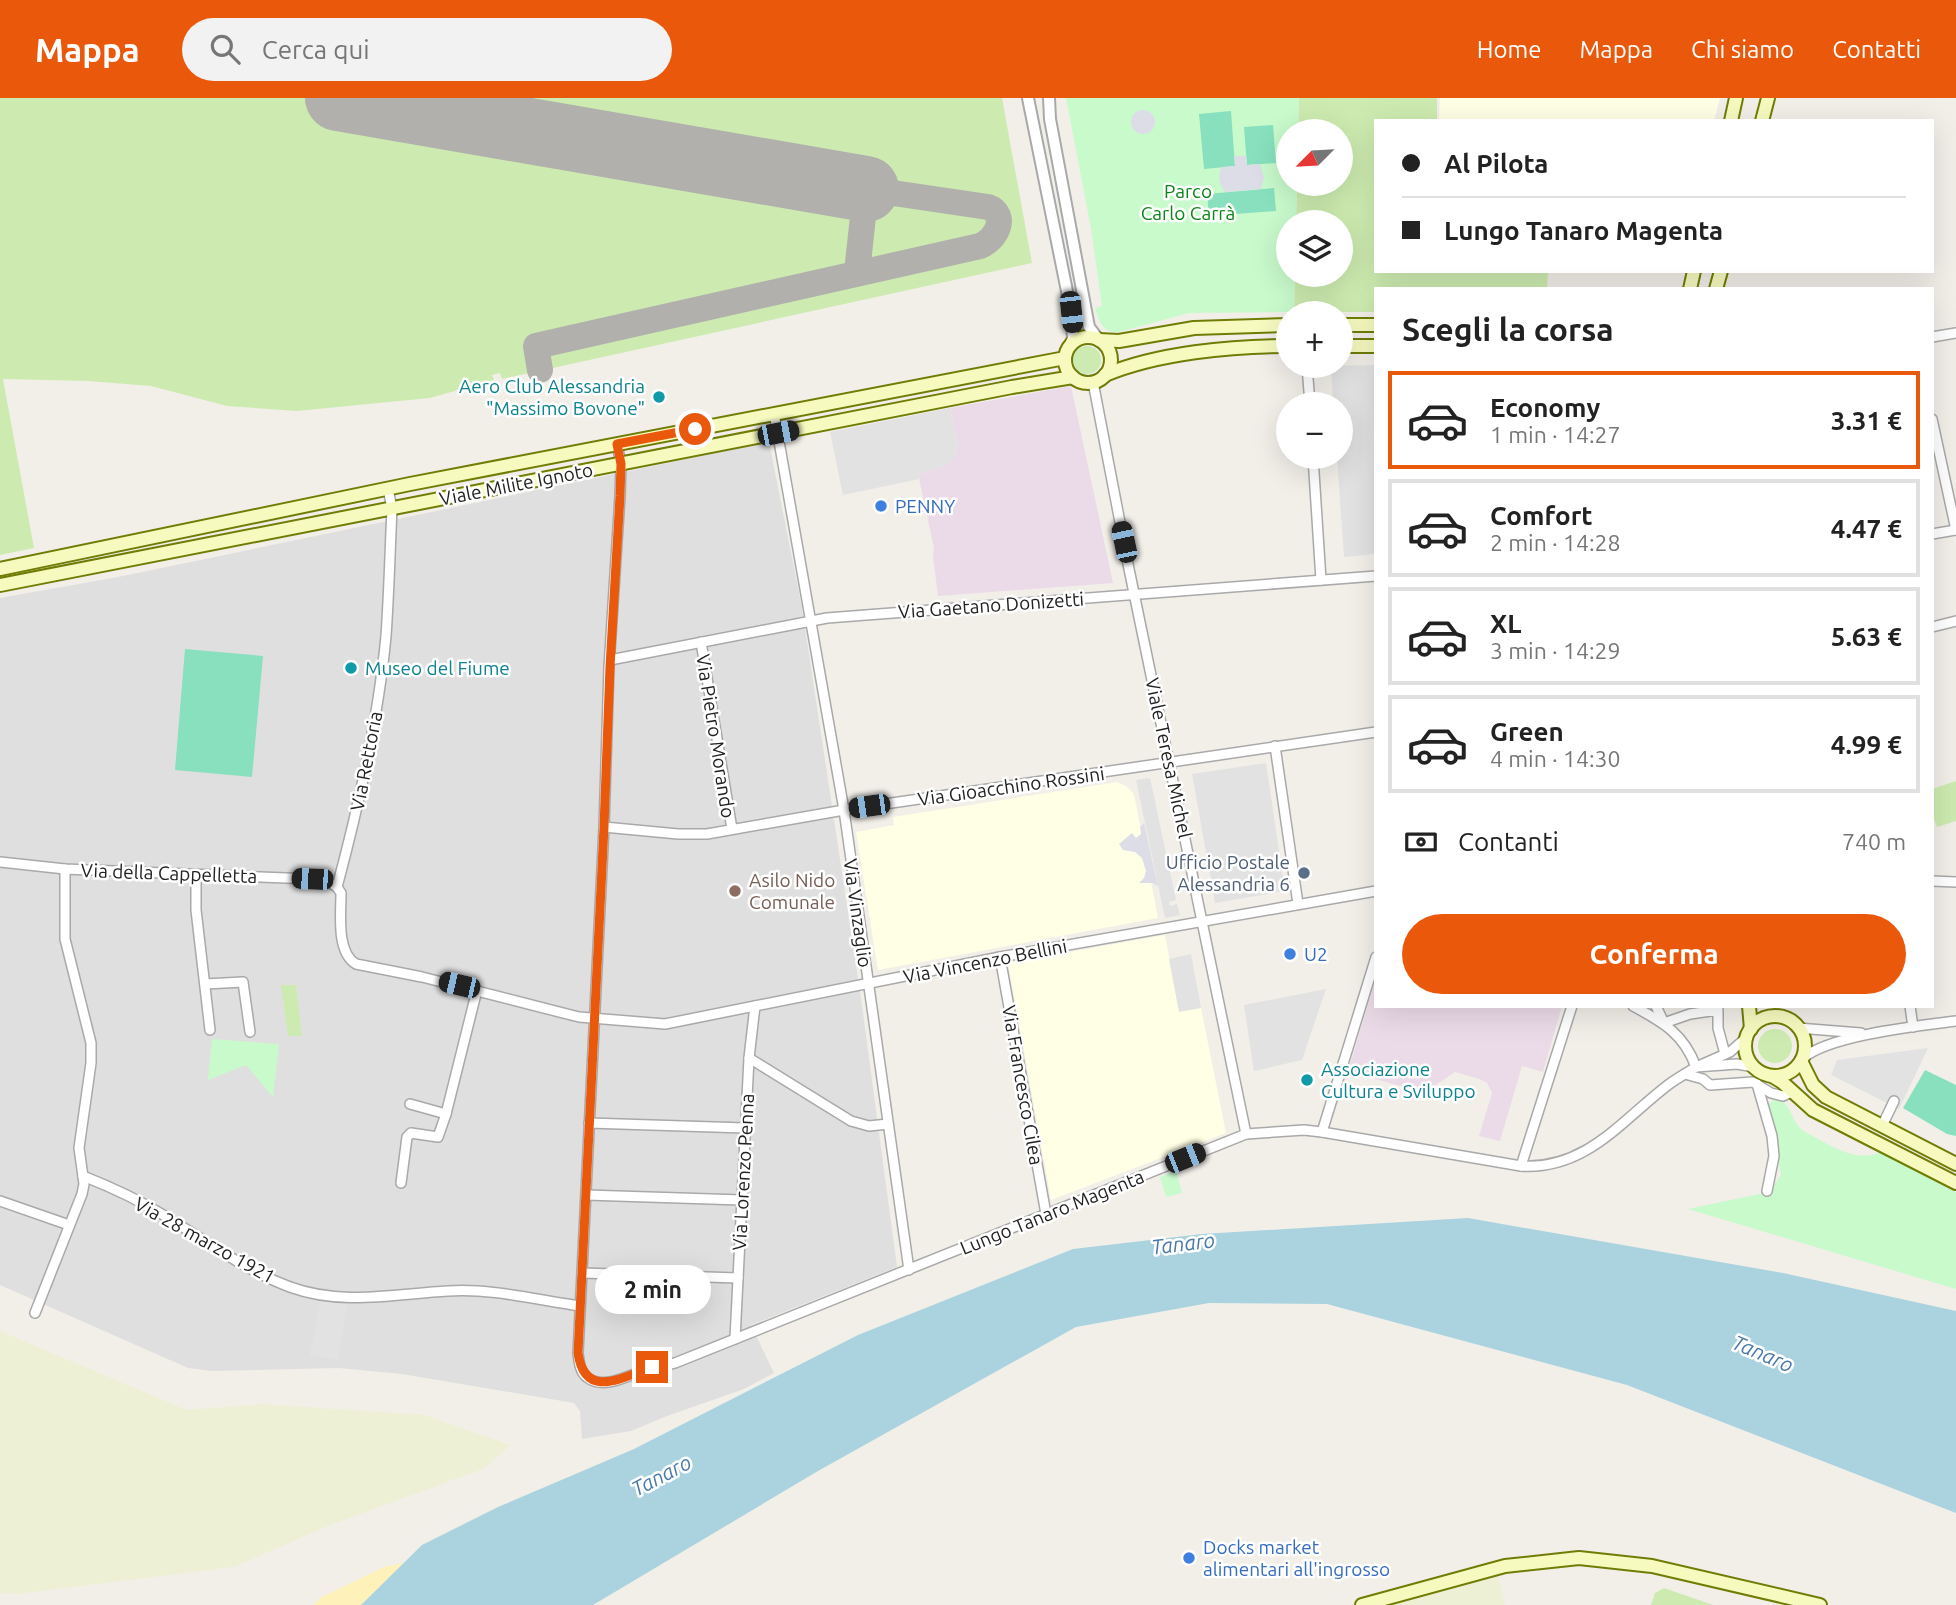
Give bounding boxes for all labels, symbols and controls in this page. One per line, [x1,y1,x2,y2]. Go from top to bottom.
search box [182,18,672,81]
icon: search [206,30,244,68]
text: Mappa [35,31,140,68]
text: Cerca qui [262,35,370,64]
text: Home [1477,36,1541,63]
text: Mappa [1579,36,1653,63]
text: Chi siamo [1691,36,1794,63]
text: Contatti [1832,36,1921,63]
north arrow [1276,119,1353,196]
map controls [1276,119,1353,469]
text: Al Pilota [1444,149,1548,178]
park label: Parco Carlo Carrà [1141,180,1235,224]
button: layers [1276,210,1353,287]
text: Lungo Tanaro Magenta [1444,216,1723,245]
car [1059,290,1084,334]
button: + [1276,301,1353,378]
text: Scegli la corsa [1402,311,1614,347]
place label: Aero Club Alessandria "Massimo Bovone" [459,375,645,419]
marker: Aero Club Alessandria "Massimo Bovone" [651,389,667,405]
icon: car [1406,389,1469,452]
button: − [1276,392,1353,469]
text: Economy [1490,393,1600,422]
text: 3.31 € [1831,406,1902,435]
route start [679,413,711,445]
car [756,419,801,447]
text: 1 min · 14:27 [1490,422,1621,447]
street label: Viale Milite Ignoto [437,458,595,510]
place label: PENNY [895,495,955,517]
icon: car [1406,497,1469,560]
marker: PENNY [873,498,889,514]
text: Comfort [1490,501,1593,530]
text: 4.47 € [1831,514,1902,543]
car [1110,519,1139,565]
text: 2 min · 14:28 [1490,530,1621,555]
street label: Via Gaetano Donizetti [897,588,1085,622]
icon: car [1406,605,1469,668]
text: XL [1490,609,1521,638]
text: 5.63 € [1831,622,1902,651]
text: 3 min · 14:29 [1490,638,1621,663]
street label: Via Pietro Morando [692,652,740,820]
place label: Museo del Fiume [365,657,510,679]
marker: Museo del Fiume [343,660,359,676]
street label: Viale Teresa Michel [1141,676,1197,840]
street label: Via Rettoria [346,709,386,813]
icon: car [1406,713,1469,776]
text: Green [1490,717,1564,746]
text: 4.99 € [1831,730,1902,759]
text: 4 min · 14:30 [1490,746,1621,771]
street label: Via Gioacchino Rossini [916,762,1106,810]
car [847,793,892,819]
icon: cash [1402,823,1440,861]
text: Contanti [1458,827,1559,856]
text: 740 m [1842,829,1906,854]
place label: Ufficio Postale Alessandria 6 [1166,851,1290,895]
street label: Via Vinzaglio [839,857,877,969]
street label: Via della Cappelletta [80,859,258,887]
marker: Ufficio Postale Alessandria 6 [1296,865,1312,881]
car [291,868,334,890]
place label: Asilo Nido Comunale [749,869,835,913]
marker: Asilo Nido Comunale [727,883,743,899]
button: Conferma [1402,914,1906,994]
street label: Via Vincenzo Bellini [901,934,1069,988]
place label: U2 [1304,943,1328,965]
marker: U2 [1282,946,1298,962]
car [437,970,482,1000]
street label: Via Francesco Cilea [998,1003,1048,1167]
place label: Associazione Cultura e Sviluppo [1321,1058,1476,1102]
marker: Associazione Cultura e Sviluppo [1299,1072,1315,1088]
street label: Via Lorenzo Penna [728,1093,758,1251]
car [1162,1140,1209,1176]
street label: Lungo Tanaro Magenta [957,1165,1147,1259]
street label: Via 28 marzo 1921 [131,1192,279,1288]
water label: Tanaro [1150,1227,1216,1259]
callout: 2 min [594,1266,710,1314]
text: 2 min [624,1277,682,1302]
water label: Tanaro [1729,1329,1797,1377]
route end [636,1351,668,1383]
water label: Tanaro [627,1449,695,1501]
place label: Docks market alimentari all'ingrosso [1203,1536,1390,1580]
marker: Docks market alimentari all'ingrosso [1181,1550,1197,1566]

